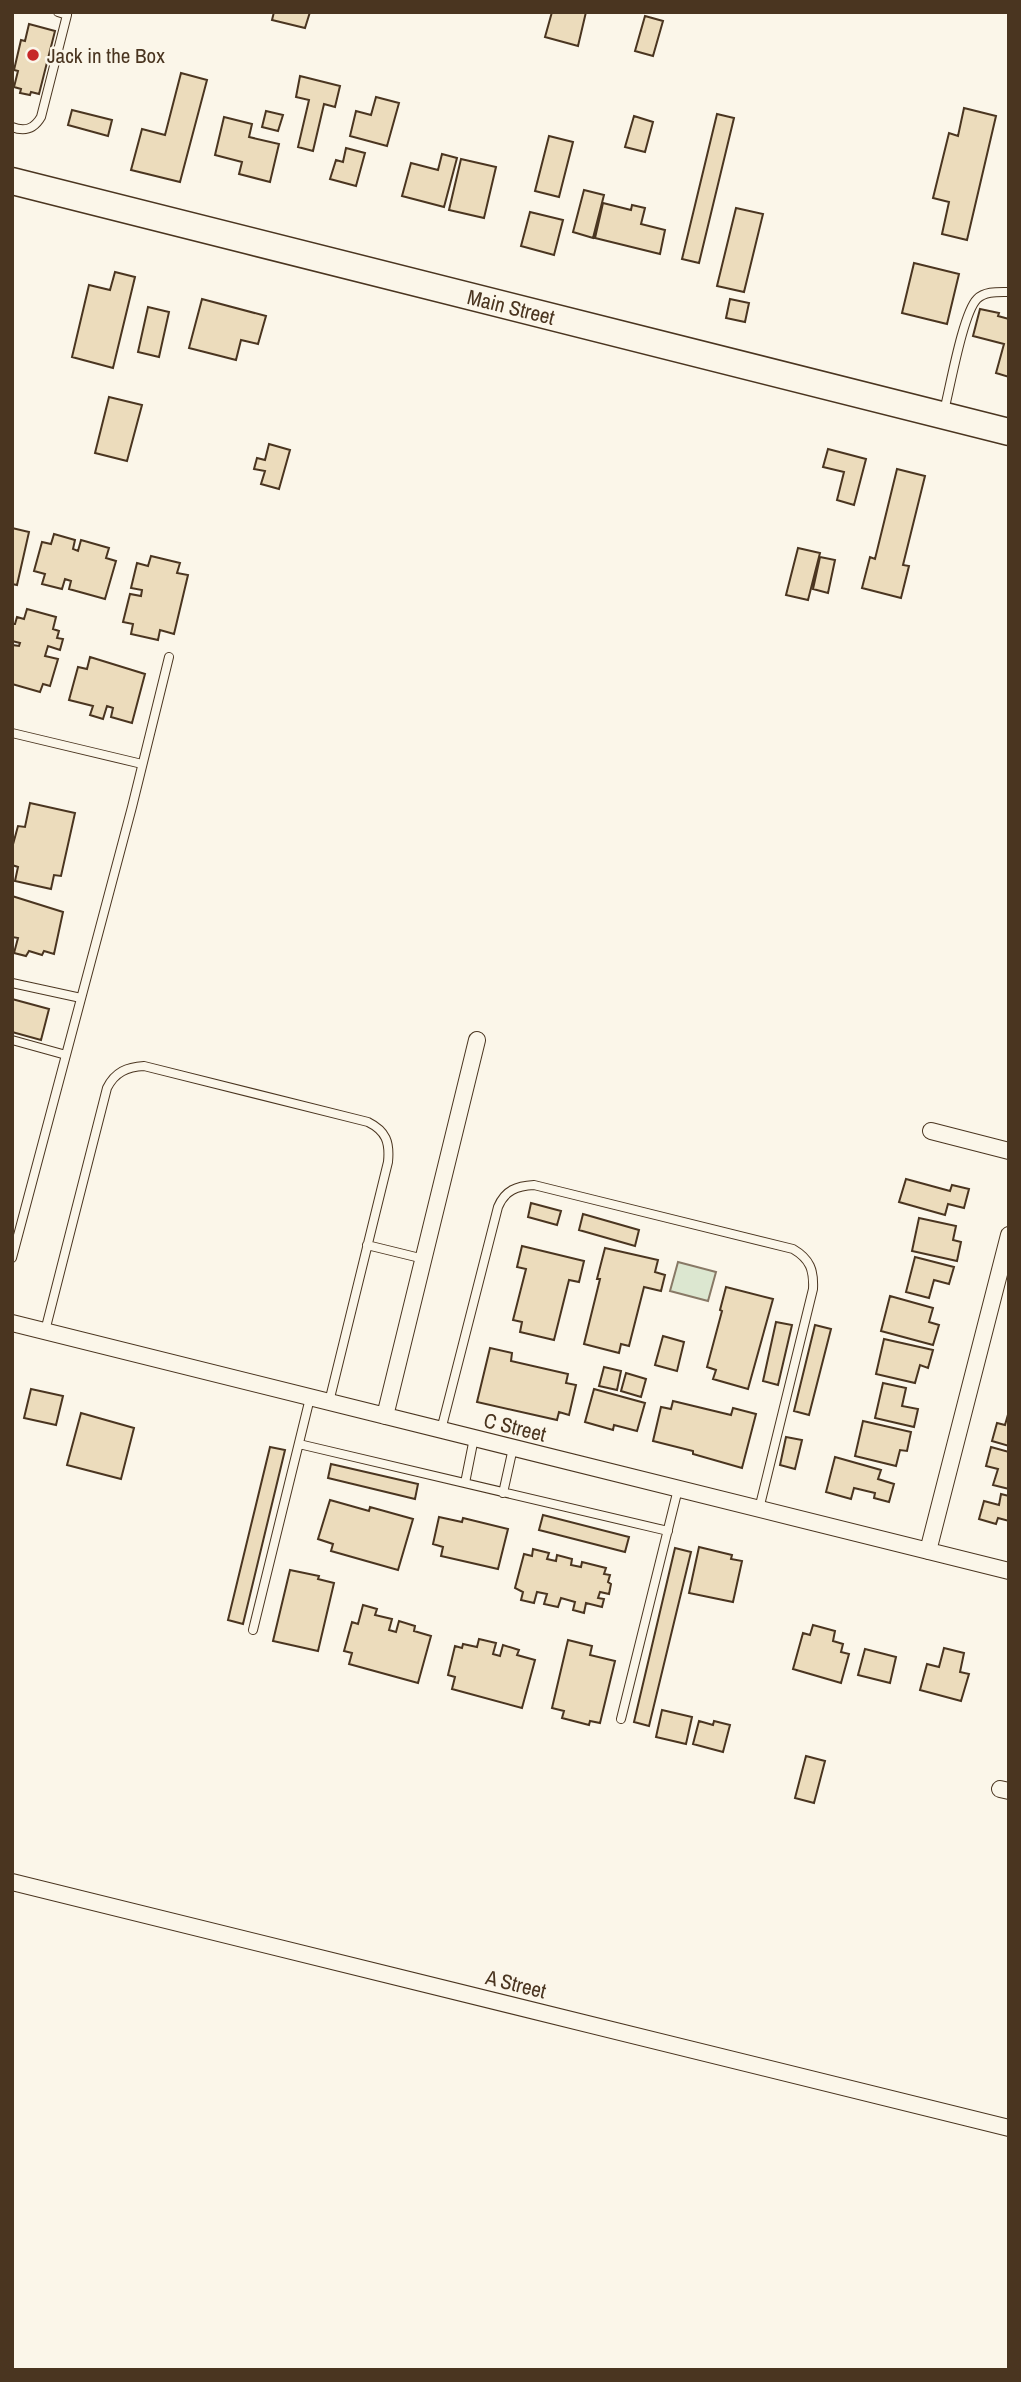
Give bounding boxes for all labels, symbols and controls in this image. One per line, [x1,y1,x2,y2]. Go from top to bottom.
place label: Jack in the Box [47,41,165,70]
marker: Jack in the Box [25,47,41,63]
street label: Main Street [464,282,558,332]
street label: C Street [481,1405,549,1449]
street label: A Street [482,1962,549,2006]

